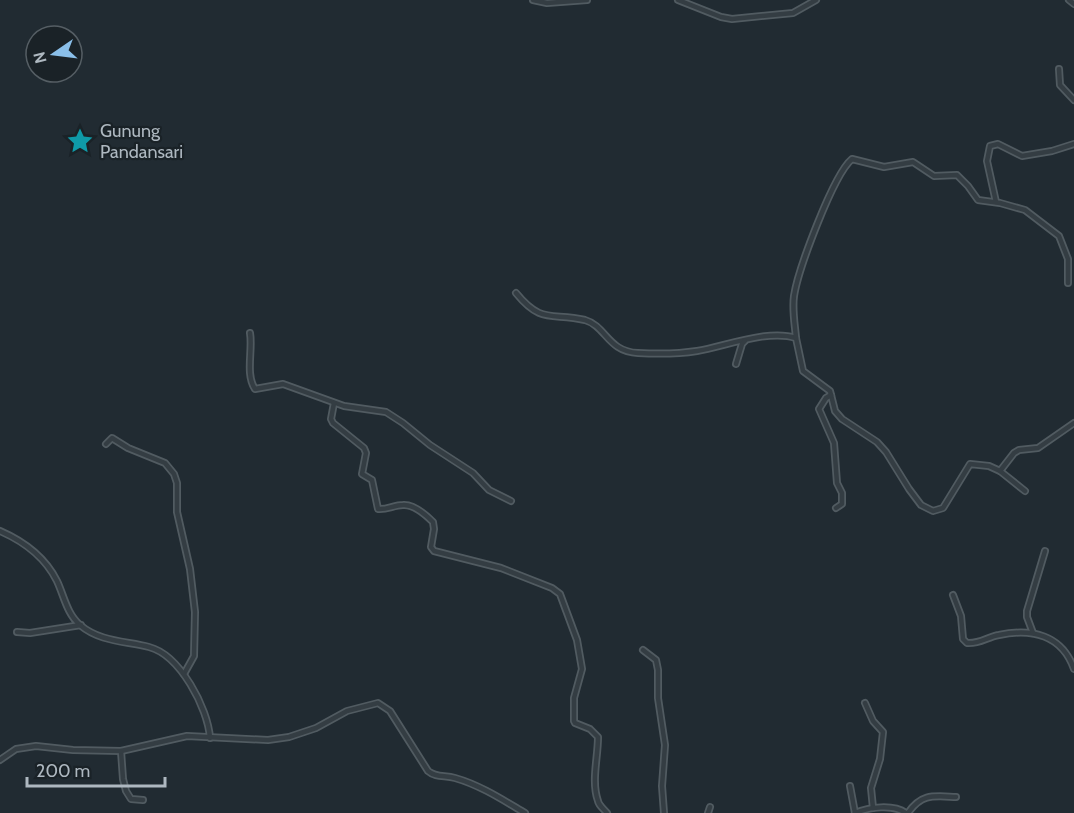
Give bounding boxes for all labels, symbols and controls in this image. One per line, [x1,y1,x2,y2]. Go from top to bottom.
north arrow [24,24,84,84]
text: N [29,50,51,65]
place label: Gunung Pandansari [100,120,183,163]
place icon: Gunung Pandansari [65,126,95,156]
scale bar [27,750,165,788]
text: 200 m [36,760,90,782]

